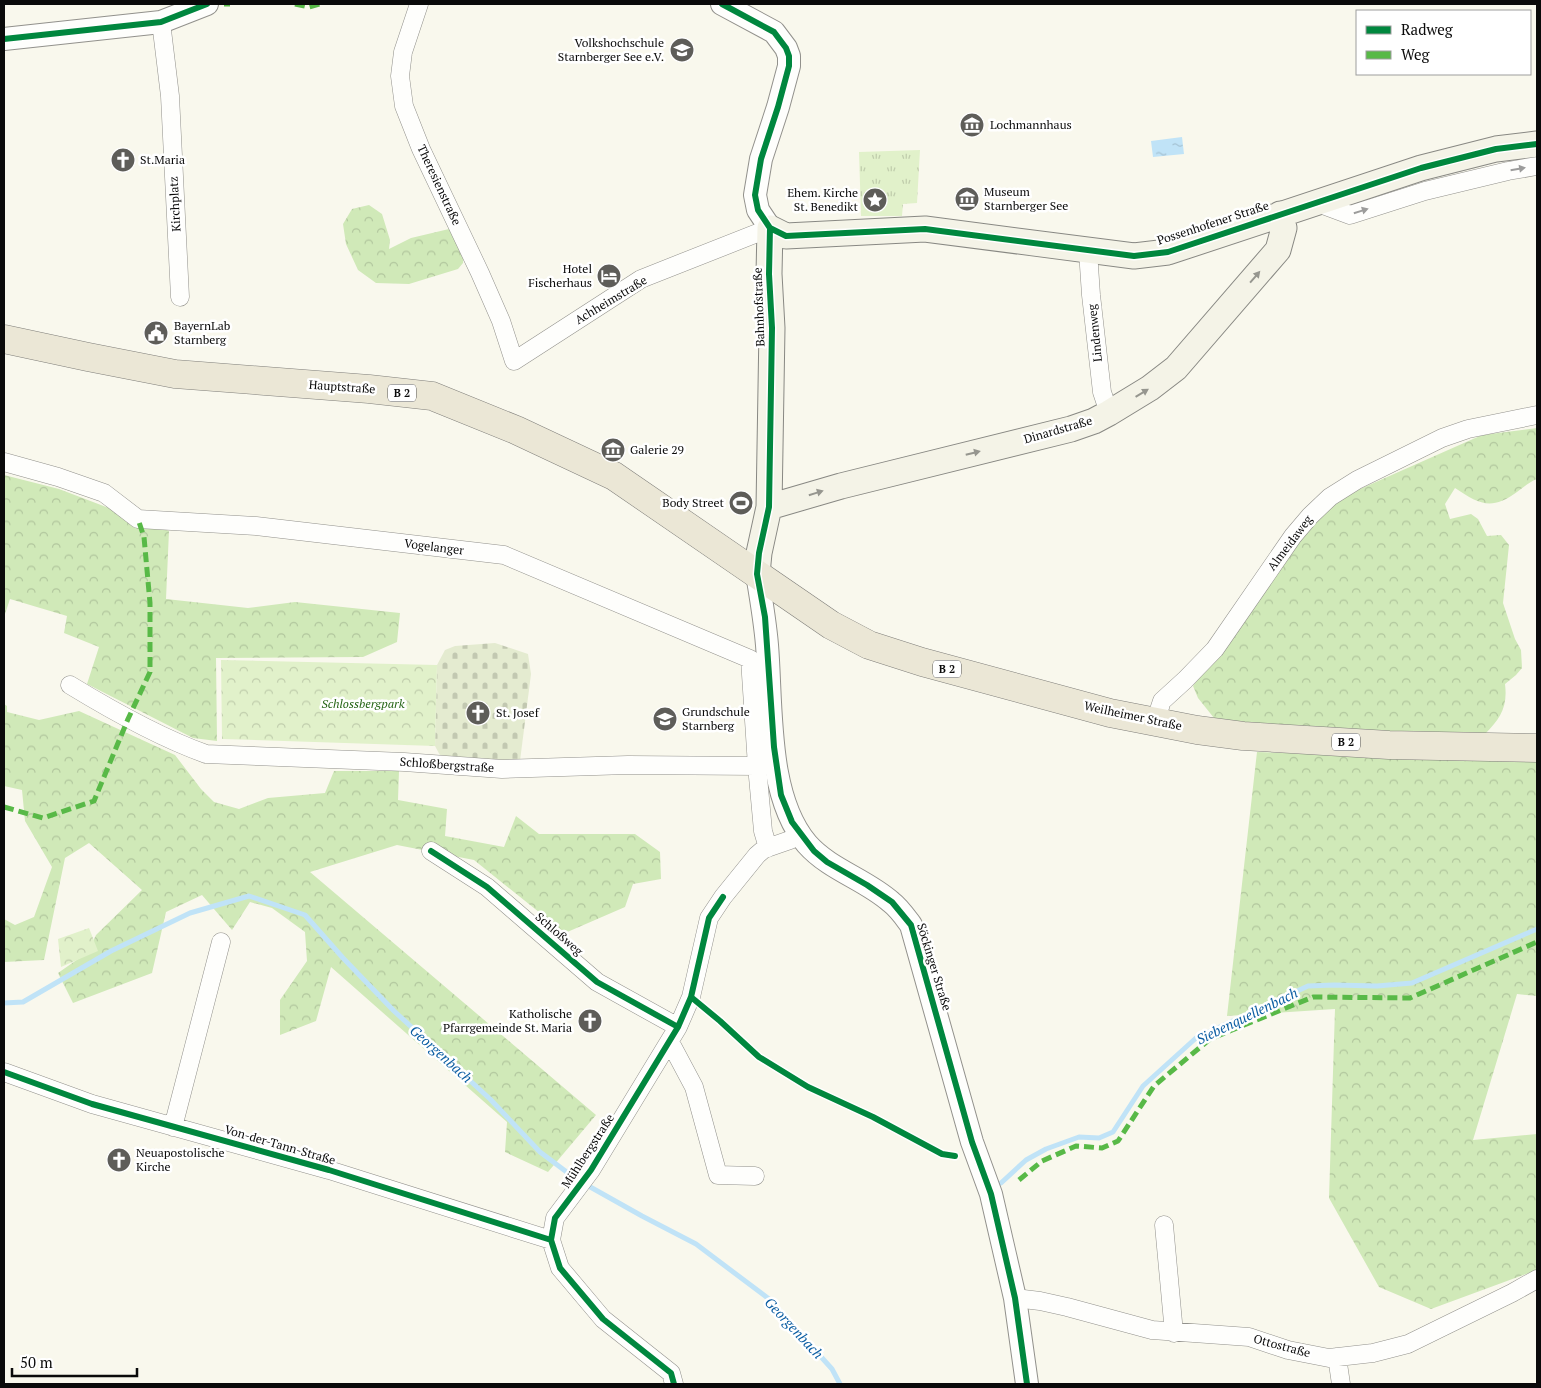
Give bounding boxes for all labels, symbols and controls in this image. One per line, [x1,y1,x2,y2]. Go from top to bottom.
legend [1356,10,1531,75]
text: Radweg [1401,19,1454,39]
place label: Volkshochschule Starnberger See e.V. [558,35,664,64]
school or university icon: Volkshochschule Starnberger See e.V. [669,37,695,63]
text: Weg [1401,44,1431,64]
museum icon: Lochmannhaus [959,112,985,138]
place label: Lochmannhaus [990,117,1072,132]
street label: Theresienstraße [414,142,465,227]
church icon: St.Maria [110,147,136,173]
place label: St.Maria [140,152,185,167]
one-way arrow [1510,165,1526,173]
street label: Kirchplatz [166,176,183,232]
place label: Museum Starnberger See [984,184,1068,213]
place label: Ehem. Kirche St. Benedikt [787,185,859,214]
museum icon: Museum Starnberger See [954,186,980,212]
place icon: Ehem. Kirche St. Benedikt [862,187,888,213]
street label: Possenhofener Straße [1155,197,1271,248]
one-way arrow [1354,207,1369,215]
place label: Hotel Fischerhaus [528,261,592,290]
hotel icon: Hotel Fischerhaus [596,263,622,289]
street label: Bahnhofstraße [750,267,767,347]
one-way arrow [1249,271,1260,284]
street label: Achheimstraße [572,272,650,327]
street label: Lindenweg [1084,303,1105,363]
place label: BayernLab Starnberg [174,318,231,347]
public building icon: BayernLab Starnberg [143,320,169,346]
street label: Hauptstraße [308,377,376,396]
road number: B 2 [388,384,416,402]
one-way arrow [1135,389,1148,398]
street label: Dinardstraße [1022,413,1094,446]
museum icon: Galerie 29 [600,437,626,463]
place label: Galerie 29 [630,442,684,457]
one-way arrow [966,449,981,457]
one-way arrow [809,489,824,497]
sports icon: Body Street [728,490,754,516]
place label: Body Street [662,495,725,510]
street label: Almeidaweg [1264,511,1316,573]
street label: Vogelanger [403,535,465,558]
road number: B 2 [933,661,961,678]
park label: Schlossbergpark [321,696,405,711]
street label: Weilheimer Straße [1083,698,1183,733]
church icon: St. Josef [465,700,491,726]
place label: Grundschule Starnberg [682,704,750,733]
place label: St. Josef [496,705,540,720]
school or university icon: Grundschule Starnberg [652,706,678,732]
road number: B 2 [1332,734,1360,750]
street label: Schloßbergstraße [399,754,495,775]
street label: Schloßweg [533,909,587,959]
street label: Söckinger Straße [914,921,955,1012]
water label: Siebenquellenbach [1193,983,1301,1048]
place label: Katholische Pfarrgemeinde St. Maria [443,1006,572,1035]
church icon: Katholische Pfarrgemeinde St. Maria [577,1008,603,1034]
water label: Georgenbach [406,1021,477,1087]
street label: Mühlbergstraße [558,1111,617,1191]
street label: Von-der-Tann-Straße [223,1121,337,1168]
place label: Neuapostolische Kirche [136,1145,225,1174]
church icon: Neuapostolische Kirche [106,1147,132,1173]
water label: Georgenbach [761,1293,828,1363]
street label: Ottostraße [1252,1331,1312,1360]
scale bar [12,1346,138,1378]
text: 50 m [20,1352,53,1372]

